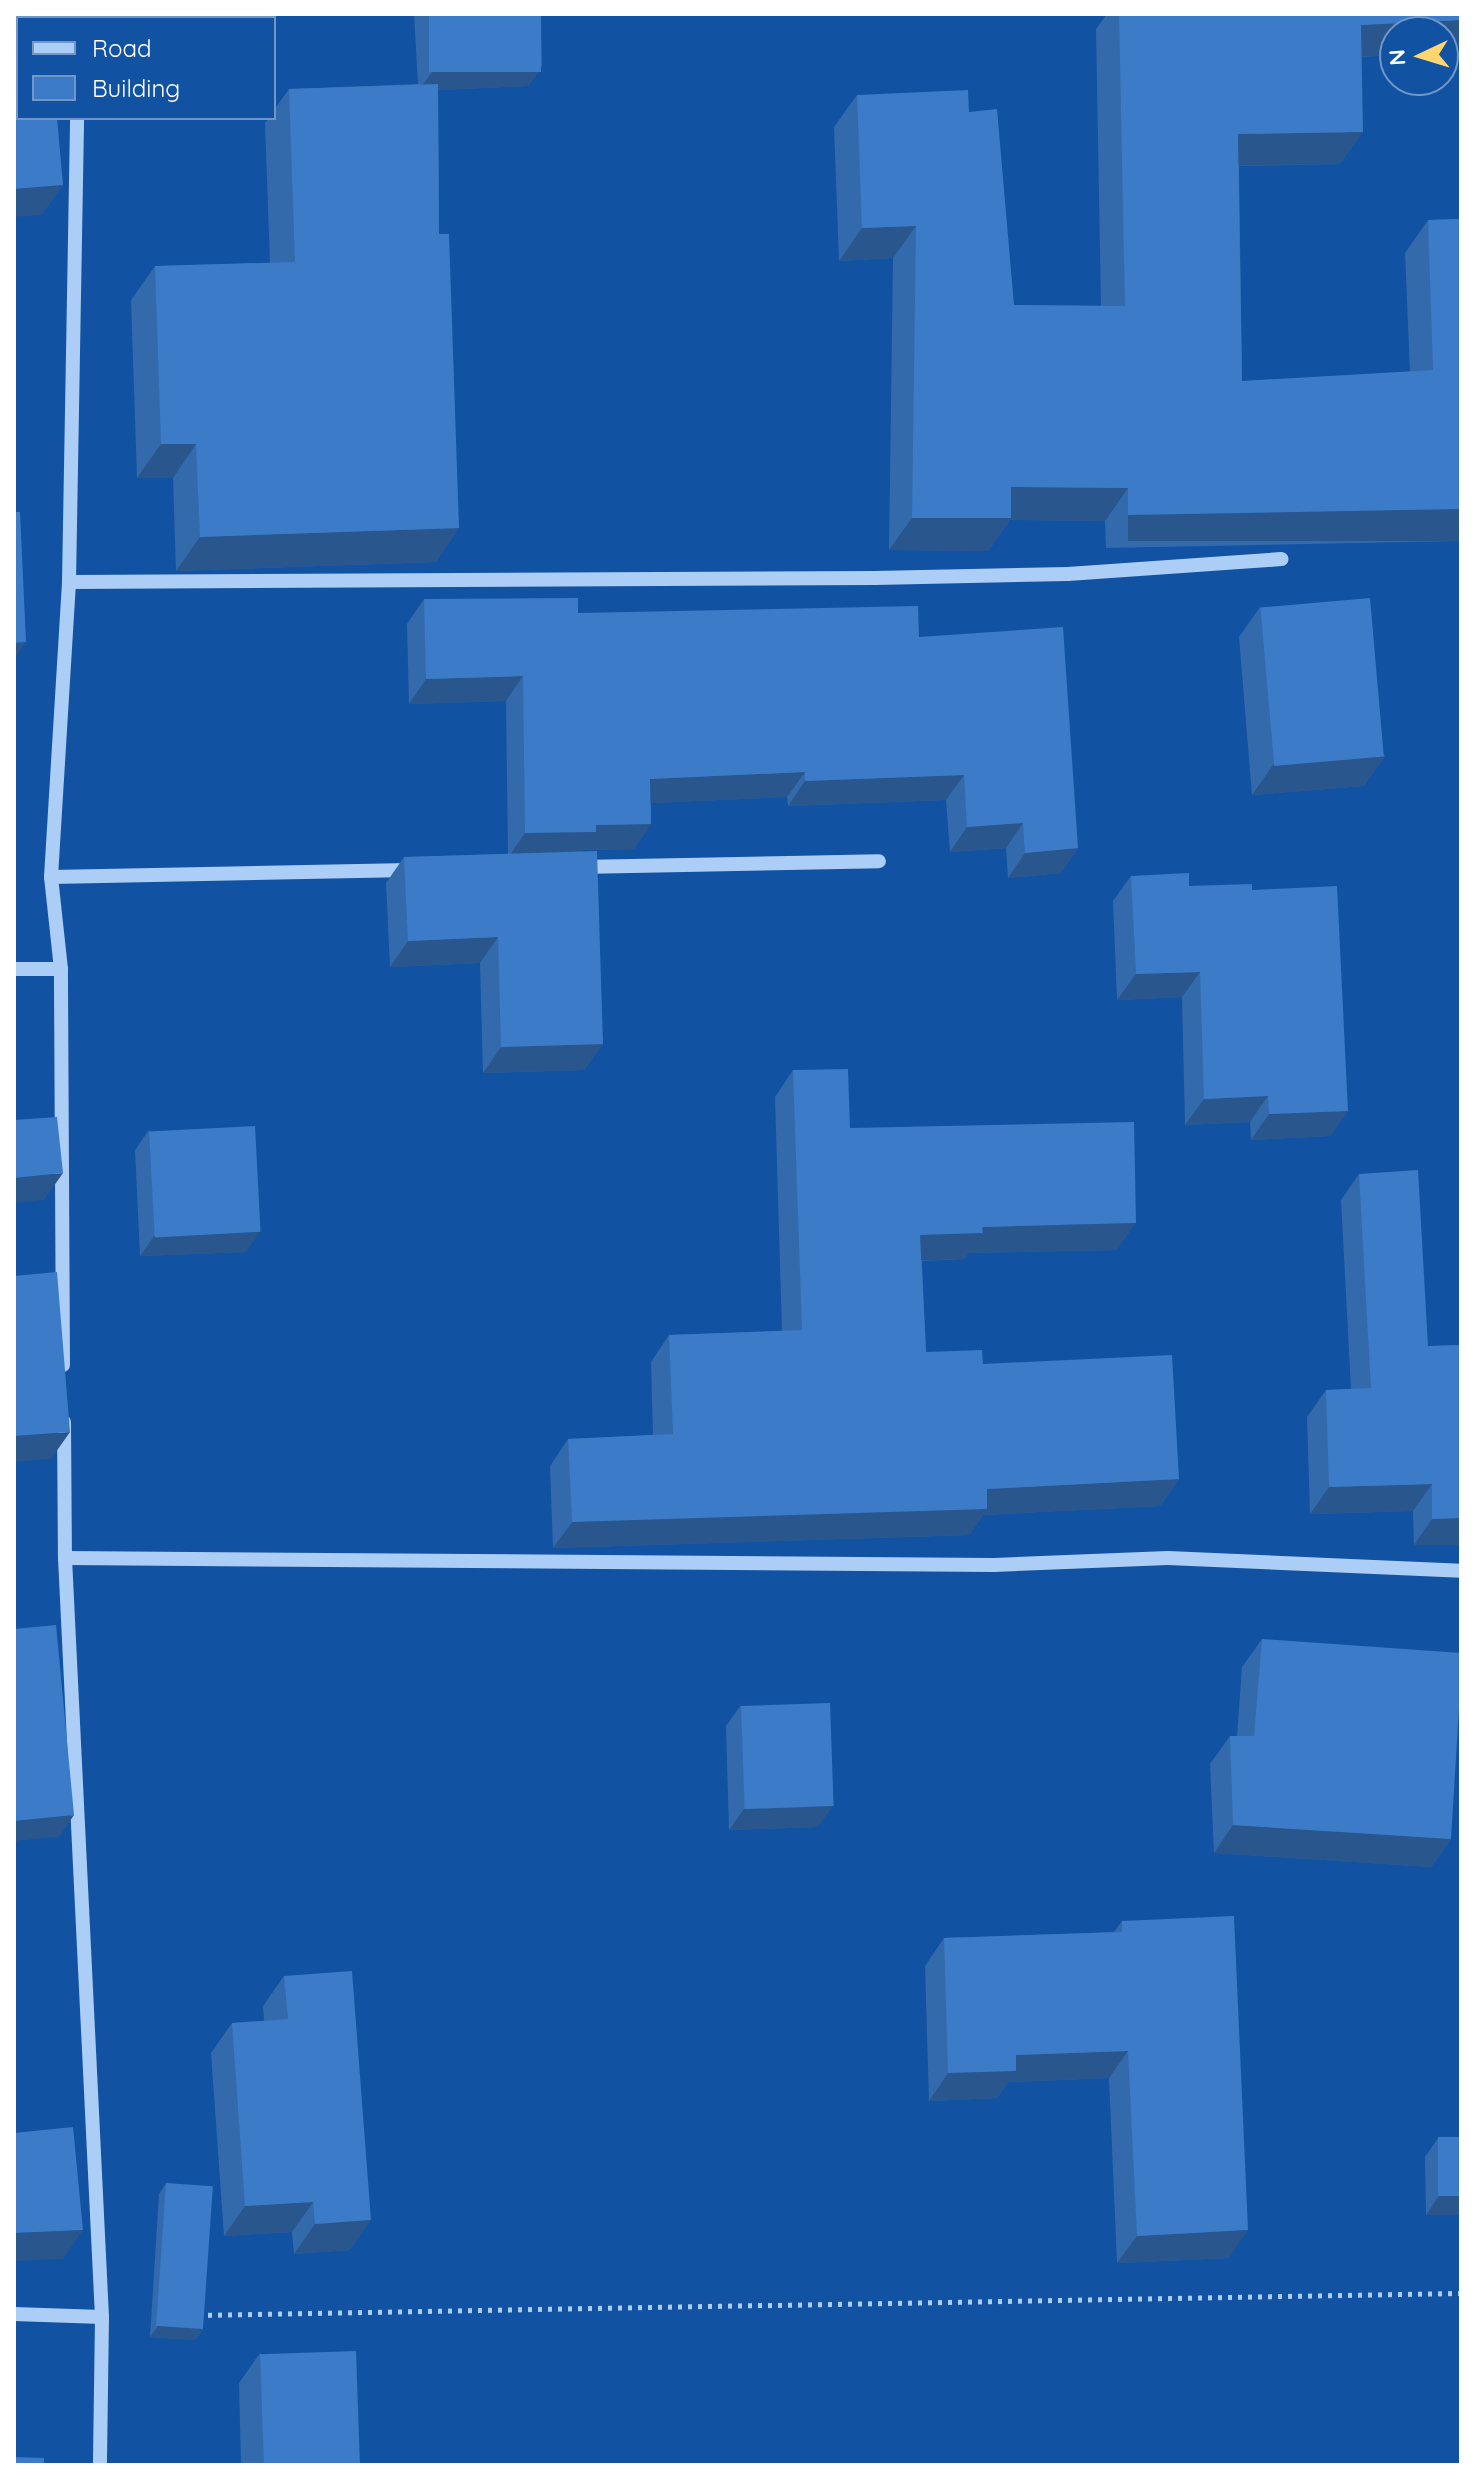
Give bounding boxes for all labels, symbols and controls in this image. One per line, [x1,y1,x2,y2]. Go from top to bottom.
legend [16,16,276,120]
north arrow [1379,16,1459,96]
text: Road [92,33,152,63]
text: N [1383,48,1412,67]
text: Building [92,73,180,103]

